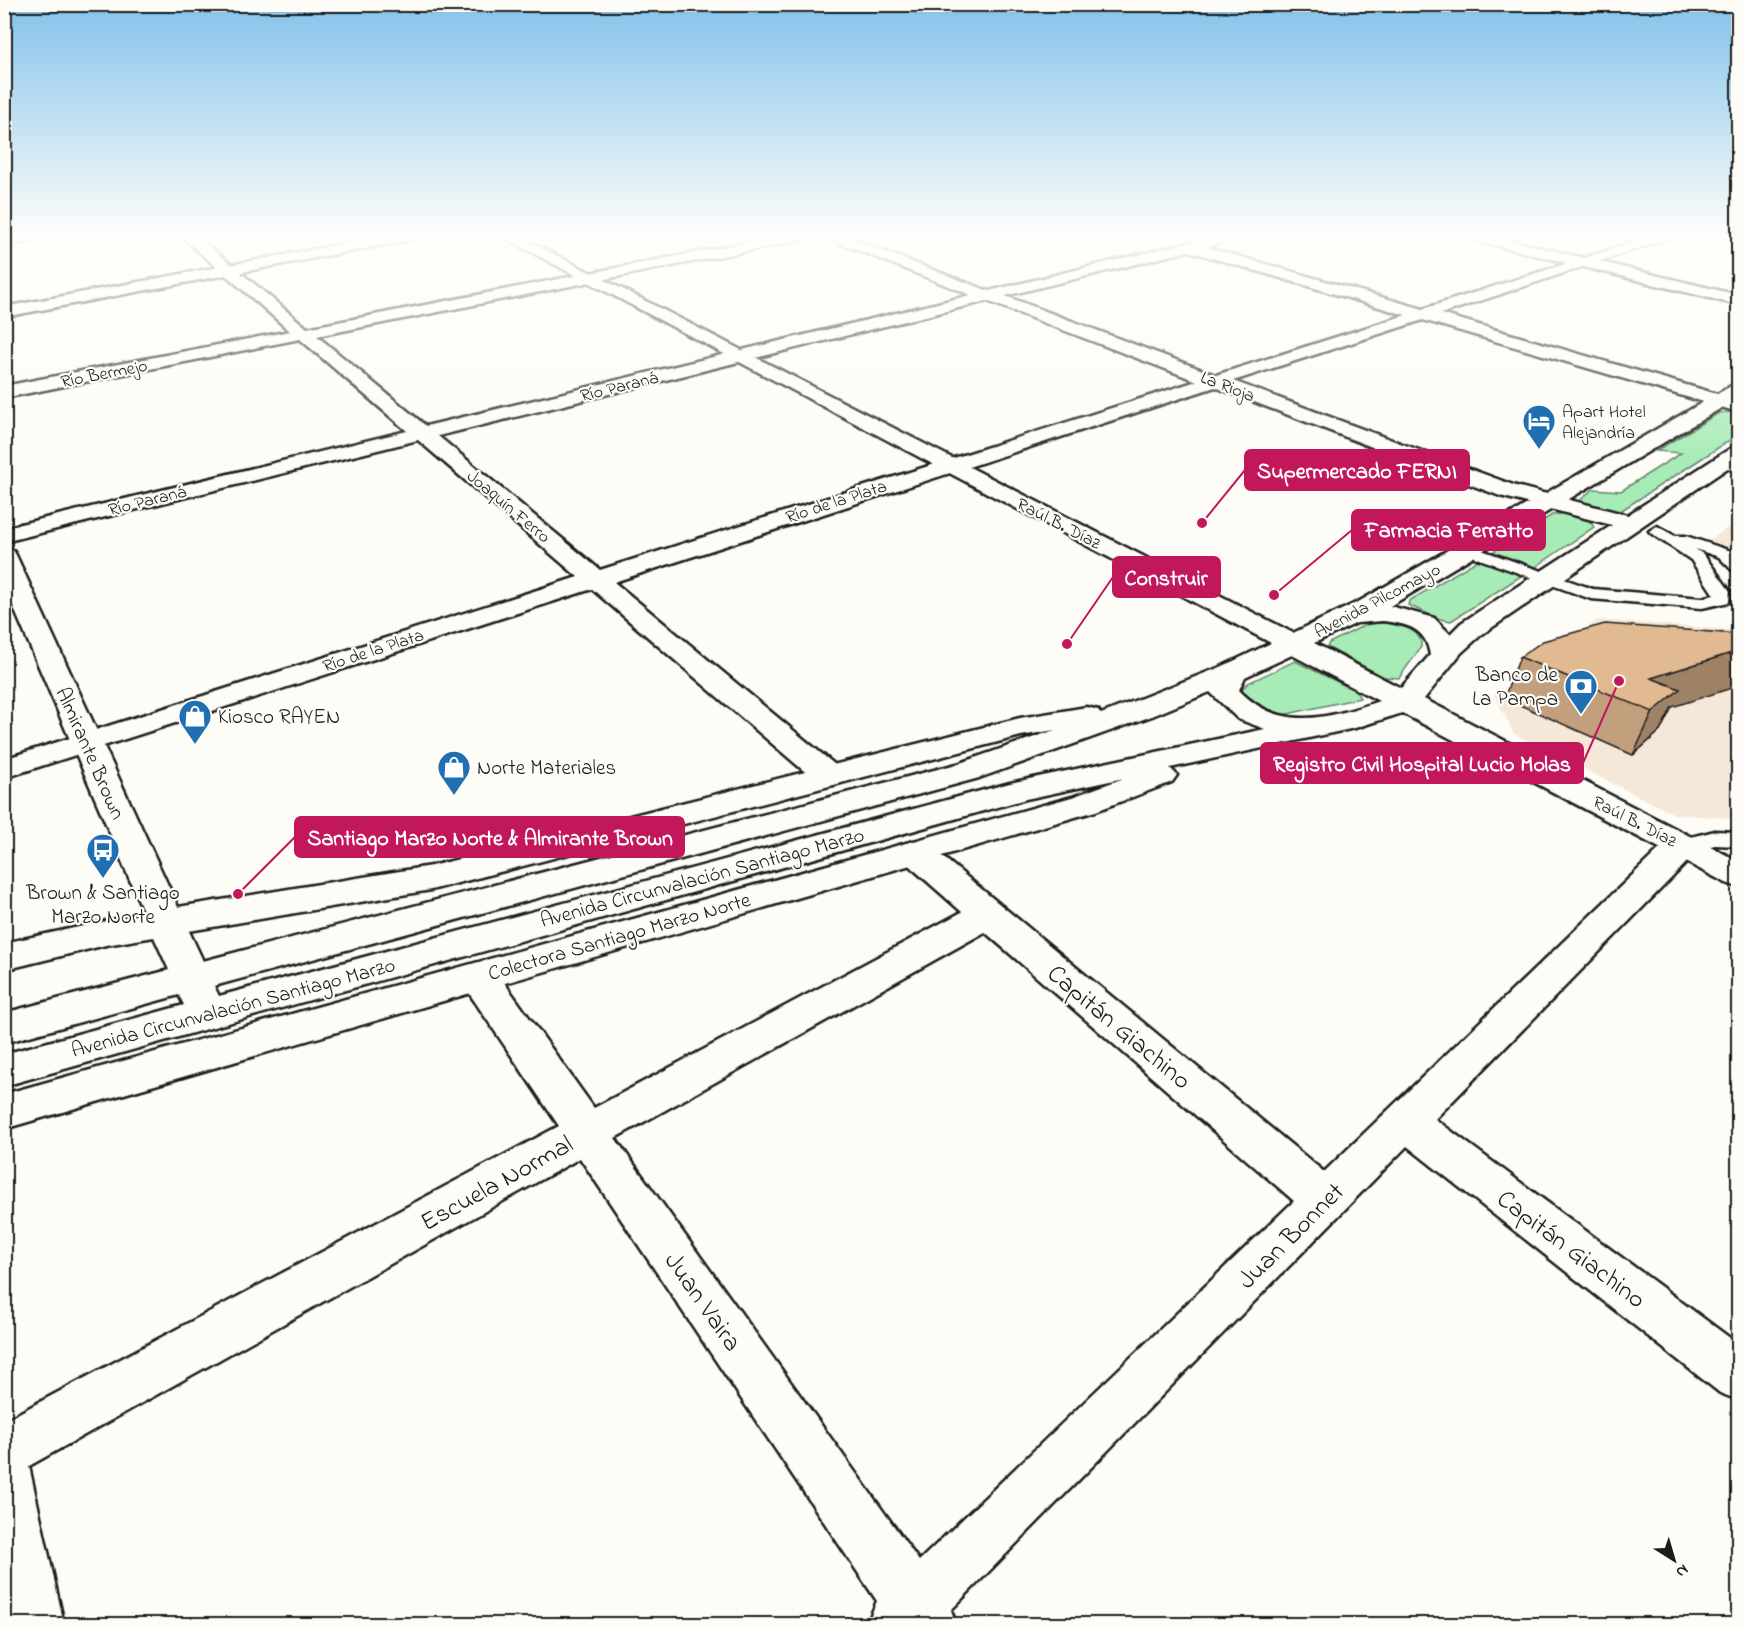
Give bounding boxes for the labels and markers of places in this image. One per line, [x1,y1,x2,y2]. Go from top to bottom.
place label: Apart Hotel Alejandría [1562,400,1646,447]
hotel icon: Apart Hotel Alejandría [1521,403,1557,450]
callout: Supermercado FERNI [1245,450,1469,490]
callout: Farmacia Ferratto [1352,510,1545,550]
callout: Construir [1113,557,1220,597]
place label: Banco de La Pampa [1472,661,1559,715]
bank icon: Banco de La Pampa [1563,668,1599,715]
shop icon: Kiosco RAYEN [177,698,213,745]
place label: Kiosco RAYEN [218,703,340,733]
callout: Registro Civil Hospital Lucio Molas [1261,743,1583,783]
shop icon: Norte Materiales [436,749,472,796]
place label: Norte Materiales [477,754,616,784]
callout: Santiago Marzo Norte & Almirante Brown [295,817,684,857]
bus stop icon: Brown & Santiago Marzo Norte [85,832,121,879]
place label: Brown & Santiago Marzo Norte [25,879,180,933]

